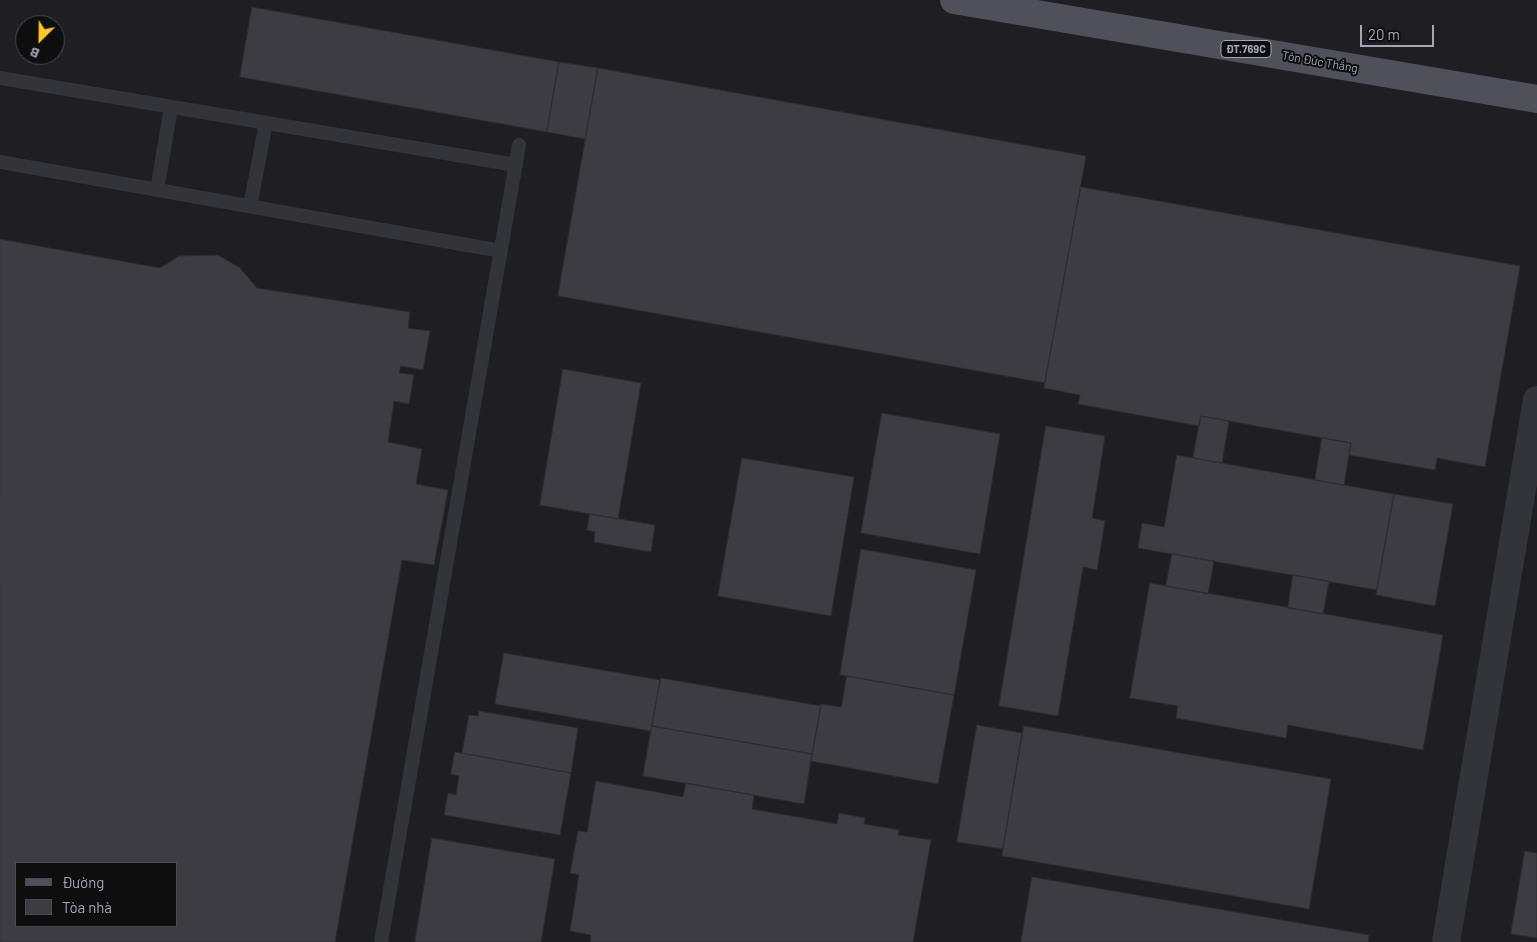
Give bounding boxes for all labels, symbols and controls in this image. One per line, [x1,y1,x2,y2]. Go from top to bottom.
north arrow [15,15,65,65]
scale bar [1362,15,1436,47]
text: 20 m [1368,25,1400,43]
road number: ĐT.769C [1221,41,1271,58]
text: B [27,44,42,63]
street label: Tôn Đức Thắng [1281,48,1359,76]
legend [15,862,178,927]
text: Đường [62,873,104,891]
text: Tòa nhà [62,898,112,916]

